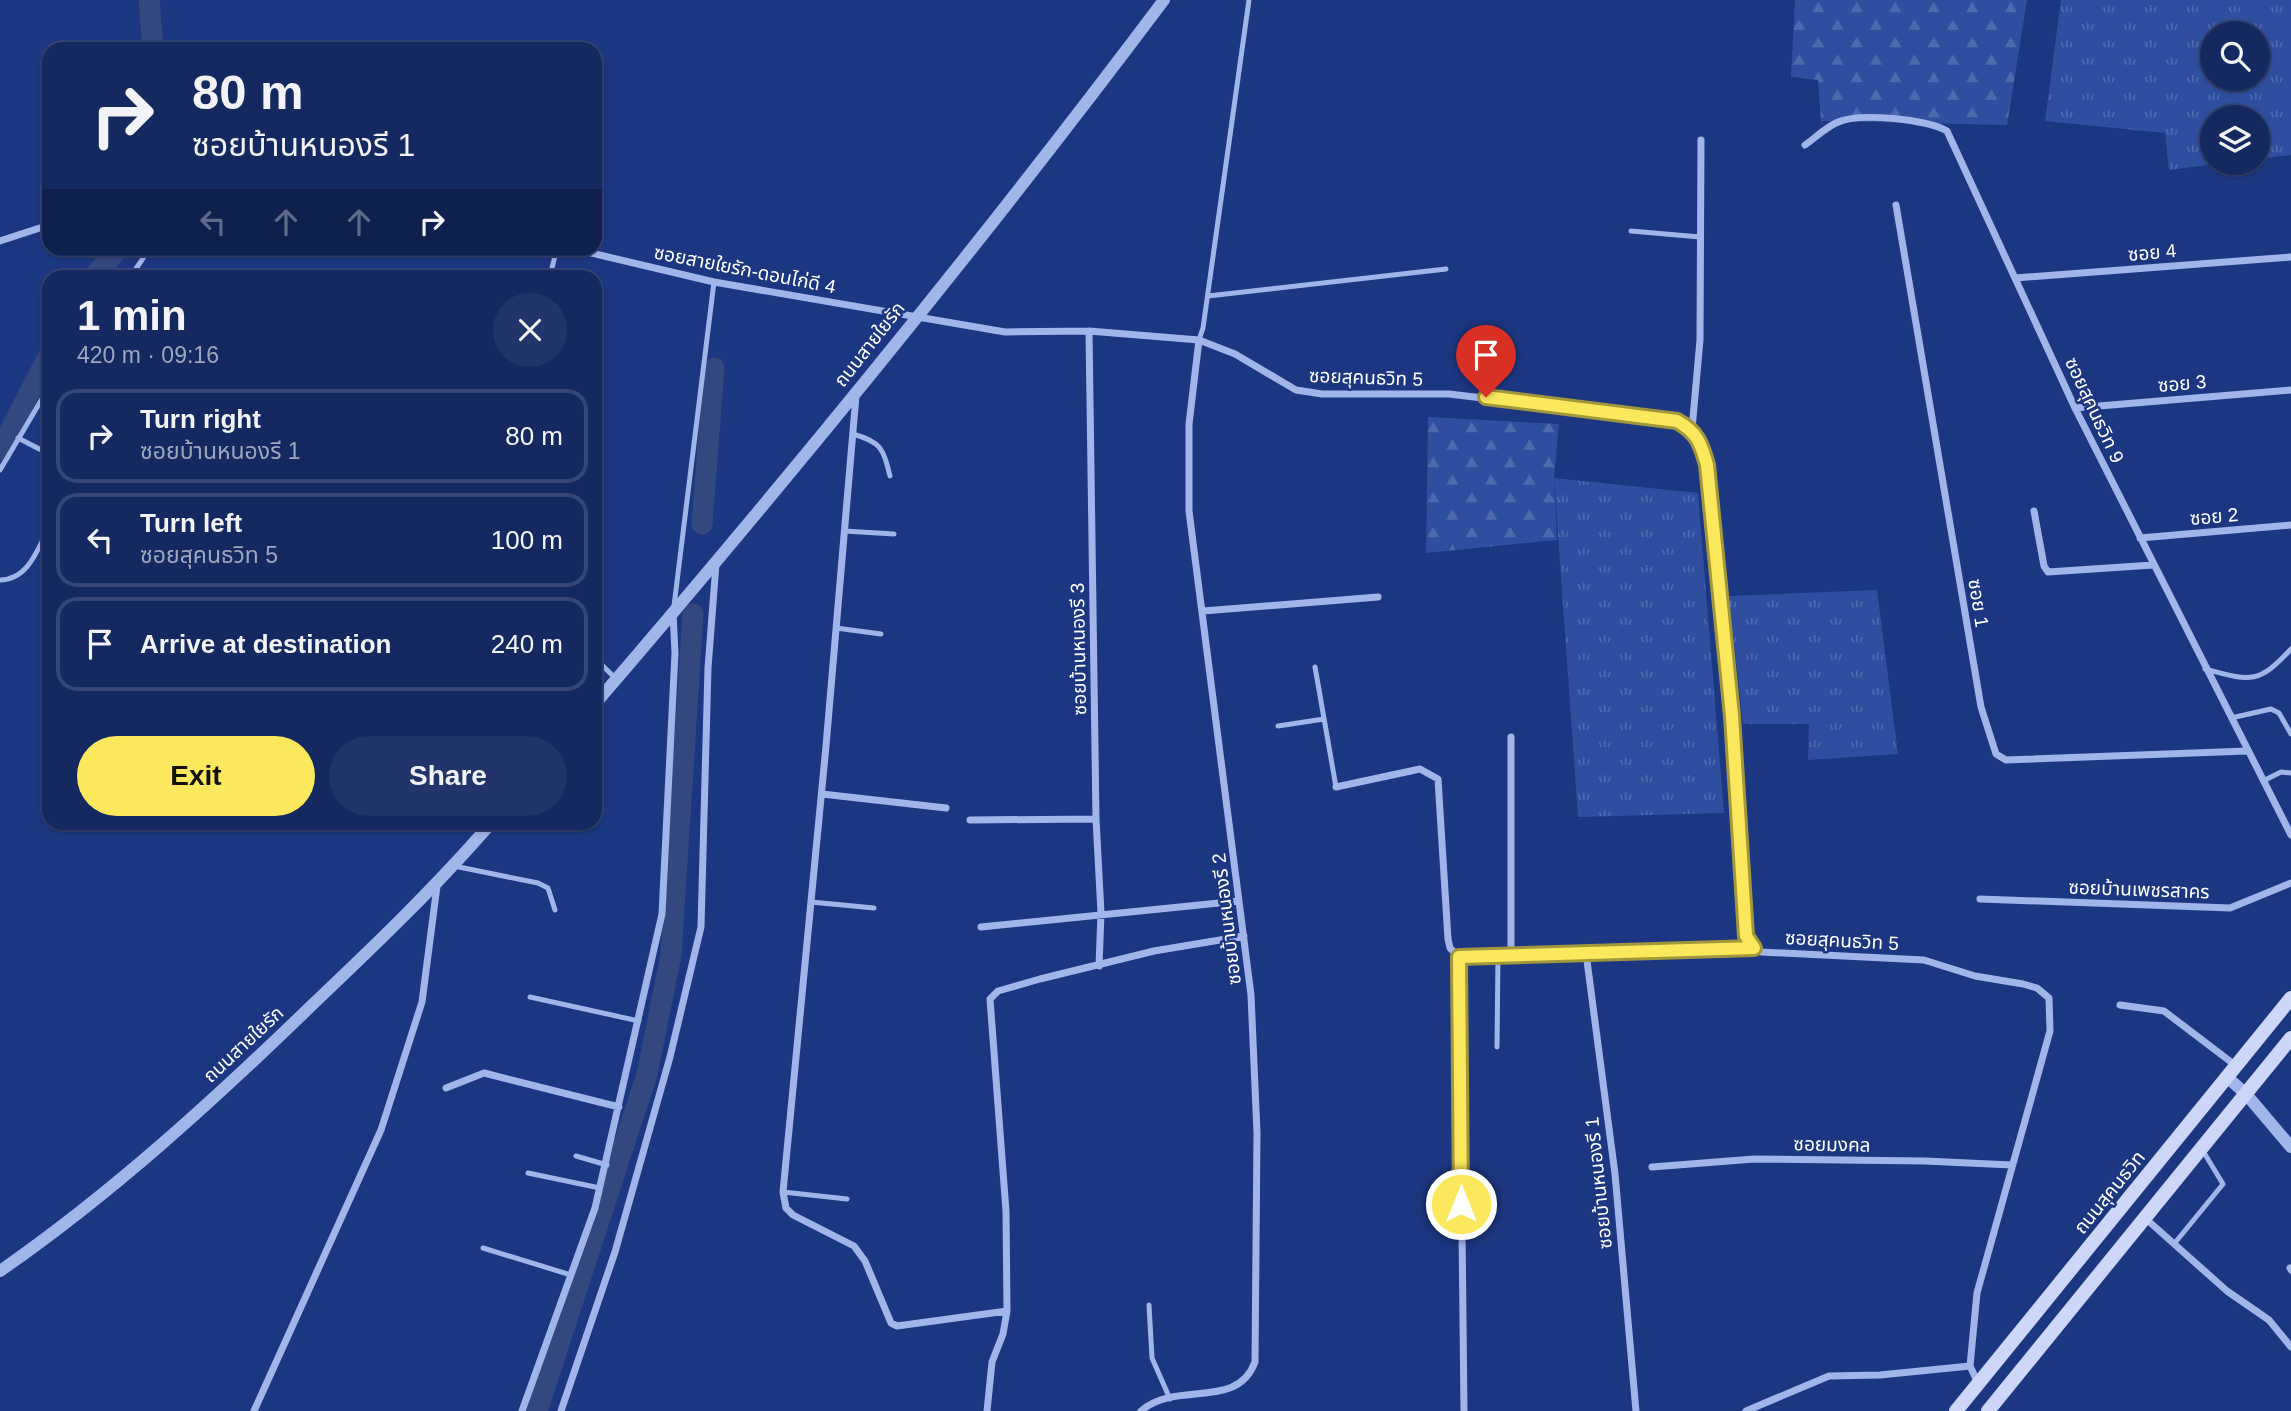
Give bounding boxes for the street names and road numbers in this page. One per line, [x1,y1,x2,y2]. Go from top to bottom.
street label: ซอย 4 [2127,240,2178,265]
street label: ซอยสายใยรัก-ดอนไก่ดี 4 [652,241,838,298]
street label: ถนนสายใยรัก [830,298,909,391]
street label: ซอยสุคนธวิท 9 [2060,354,2128,467]
street label: ซอยสุคนธวิท 5 [1309,365,1423,391]
street label: ซอย 3 [2157,371,2207,396]
street label: ซอย 2 [2189,504,2239,529]
street label: ซอย 1 [1964,577,1993,629]
street label: ซอยบ้านหนองรี 3 [1066,583,1090,715]
street label: ซอยบ้านหนองรี 2 [1207,852,1245,986]
street label: ซอยบ้านเพชรสาคร [2068,876,2210,902]
street label: ซอยสุคนธวิท 5 [1784,927,1899,955]
street label: ถนนสายใยรัก [199,1002,288,1087]
street label: ซอยบ้านหนองรี 1 [1580,1116,1616,1250]
street label: ซอยมงคล [1793,1133,1871,1156]
street label: ถนนสุคนธวิท [2070,1147,2150,1238]

